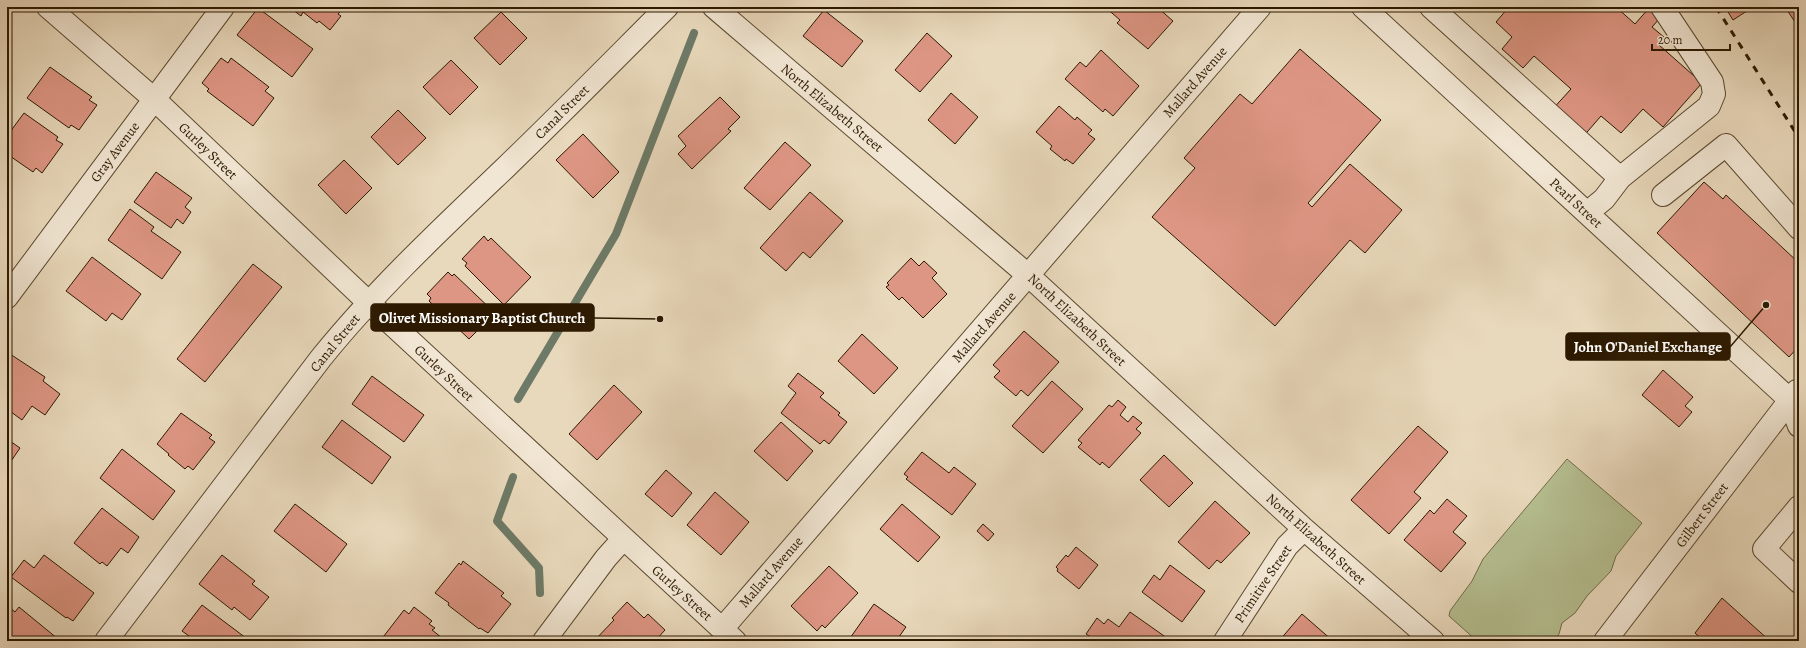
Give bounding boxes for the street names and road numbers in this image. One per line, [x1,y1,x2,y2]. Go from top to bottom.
street label: Mallard Avenue [1159,42,1231,122]
street label: North Elizabeth Street [777,59,888,157]
street label: Canal Street [530,80,594,144]
street label: Gray Avenue [86,118,144,186]
street label: Gurley Street [174,118,242,184]
street label: Pearl Street [1545,174,1607,233]
street label: North Elizabeth Street [1024,269,1131,371]
street label: Mallard Avenue [948,287,1020,367]
street label: Canal Street [306,309,365,376]
street label: Gurley Street [410,340,478,406]
street label: Gilbert Street [1671,478,1733,551]
street label: North Elizabeth Street [1262,489,1370,589]
street label: Mallard Avenue [735,532,807,612]
street label: Primitive Street [1230,541,1296,627]
street label: Gurley Street [648,561,717,625]

